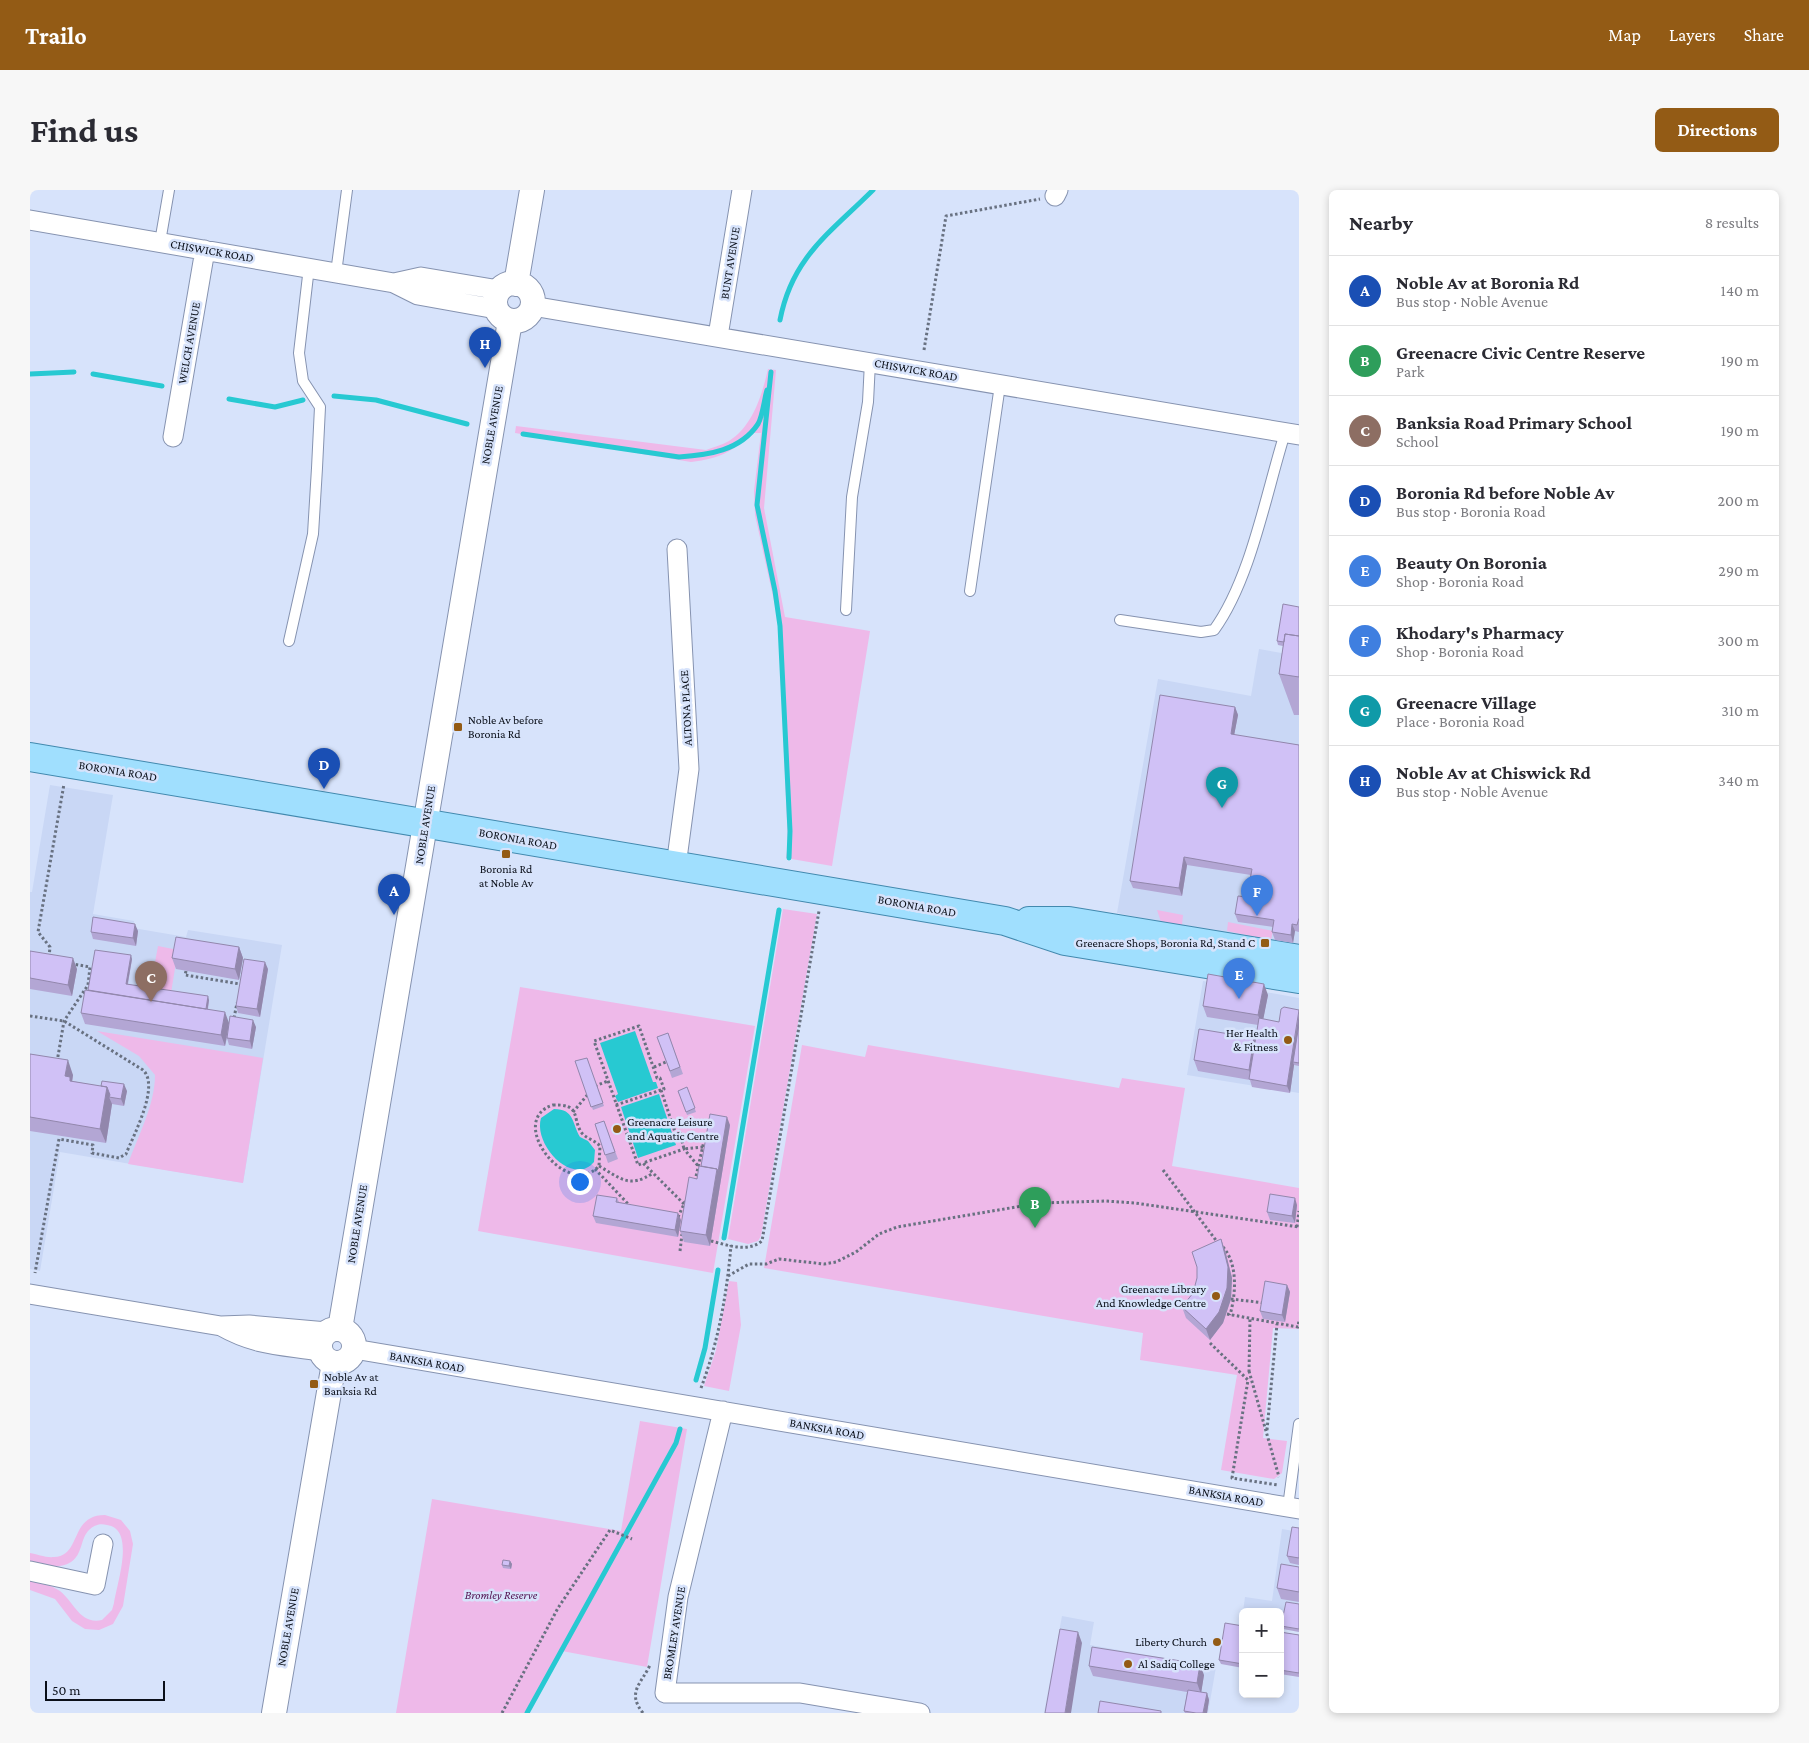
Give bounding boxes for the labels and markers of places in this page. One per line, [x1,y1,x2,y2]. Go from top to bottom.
pin: H [469,327,501,368]
place label: Noble Av before Boronia Rd [468,713,543,741]
marker: Noble Av before Boronia Rd [452,721,464,733]
pin: D [308,748,340,789]
pin: G [1206,767,1238,808]
marker: Boronia Rd at Noble Av [500,848,512,860]
place label: Boronia Rd at Noble Av [479,862,534,890]
pin: A [378,874,410,915]
pin: F [1241,875,1273,916]
place label: Greenacre Shops, Boronia Rd, Stand C [1076,936,1255,950]
marker: Greenacre Shops, Boronia Rd, Stand C [1259,937,1271,949]
pin: E [1223,958,1255,999]
pin: C [135,961,167,1002]
place label: Her Health & Fitness [1226,1026,1279,1054]
marker: Her Health & Fitness [1282,1034,1294,1046]
place label: Greenacre Leisure and Aquatic Centre [627,1115,719,1143]
marker: Greenacre Leisure and Aquatic Centre [611,1123,623,1135]
pin: B [1019,1187,1051,1228]
place label: Greenacre Library And Knowledge Centre [1096,1282,1206,1310]
marker: Greenacre Library And Knowledge Centre [1210,1290,1222,1302]
place label: Noble Av at Banksia Rd [324,1370,380,1398]
marker: Noble Av at Banksia Rd [308,1378,320,1390]
place label: Liberty Church [1135,1635,1208,1649]
marker: Liberty Church [1211,1636,1223,1648]
place label: Al Sadiq College [1138,1657,1215,1671]
marker: Al Sadiq College [1122,1658,1134,1670]

